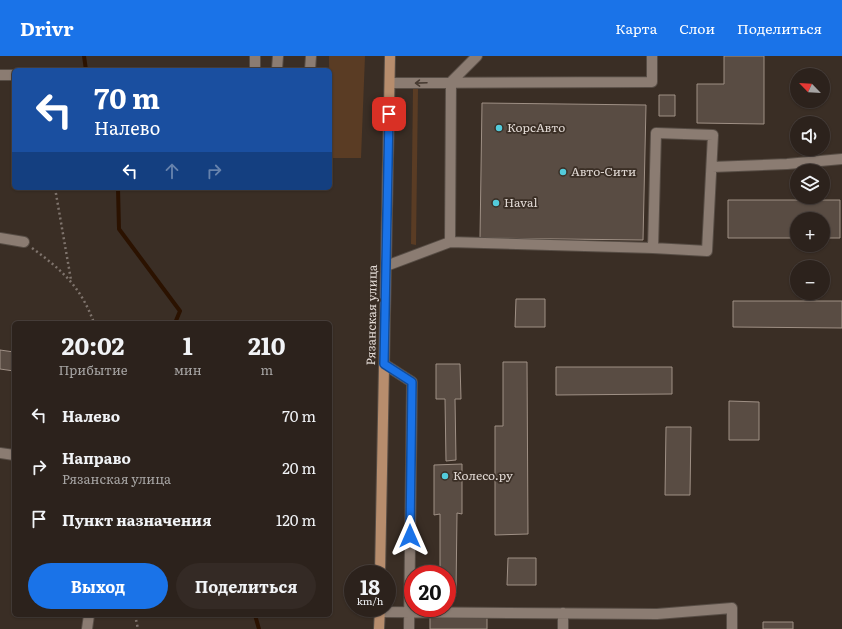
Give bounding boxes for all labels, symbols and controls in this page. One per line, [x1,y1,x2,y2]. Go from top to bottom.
text: Drivr [20,14,74,42]
text: Карта [615,18,657,38]
text: Слои [679,18,715,38]
text: Поделиться [737,18,822,38]
north arrow [790,68,830,108]
map controls [790,68,830,300]
text: 70 m [94,76,160,118]
one-way arrow [415,79,428,87]
icon: left [28,84,80,136]
pin [372,97,406,131]
icon: arrive [378,103,400,125]
text: Налево [94,114,160,141]
button: sound [790,116,830,156]
place label: КорсАвто [507,118,565,136]
marker: КорсАвто [494,123,504,133]
icon: left [119,160,141,182]
icon: ahead [161,160,183,182]
icon: right [203,160,225,182]
place label: Авто-Сити [571,162,636,180]
button: layers [790,164,830,204]
marker: Авто-Сити [558,167,568,177]
place label: Haval [504,193,537,211]
marker: Haval [491,198,501,208]
button: + [790,212,830,252]
button: − [790,260,830,300]
street label: Рязанская улица [361,264,381,365]
text: 20:02 [62,327,124,362]
text: 1 [183,327,193,362]
text: 210 [248,327,286,362]
text: Прибытие [58,360,128,379]
text: мин [174,360,202,379]
text: m [260,360,273,379]
icon: left [28,404,50,426]
text: Налево [62,404,120,427]
text: 70 m [282,404,316,427]
text: Направо [62,446,131,469]
icon: right [28,456,50,478]
text: 20 m [282,456,316,479]
place label: Колесо.ру [453,466,513,484]
text: Рязанская улица [62,469,171,488]
marker: Колесо.ру [440,471,450,481]
icon: arrive [28,508,50,530]
text: Пункт назначения [62,508,212,531]
text: 120 m [276,508,316,531]
position arrow [389,515,431,557]
button: Выход [28,563,168,609]
button: Поделиться [176,563,316,609]
speed limit sign: 20 [404,565,456,617]
text: 18 [360,571,380,601]
text: km/h [357,593,383,608]

